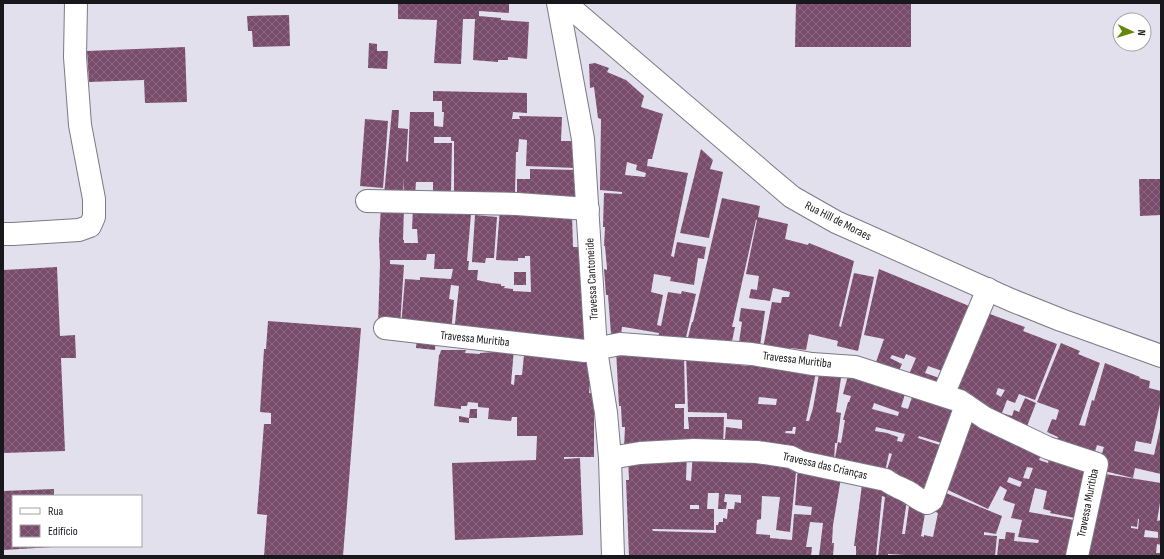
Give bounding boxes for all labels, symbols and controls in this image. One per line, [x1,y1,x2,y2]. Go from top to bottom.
north arrow [1112,12,1152,52]
text: N [1135,29,1148,36]
street label: Rua Hill de Moraes [802,198,874,244]
street label: Travessa Cantoneide [582,237,602,320]
street label: Travessa Muritiba [440,328,511,350]
street label: Travessa Muritiba [762,348,833,372]
street label: Travessa das Crianças [781,449,869,483]
street label: Travessa Muritiba [1074,467,1102,539]
legend [12,495,142,547]
text: Rua [48,504,64,519]
text: Edifício [48,524,78,539]

